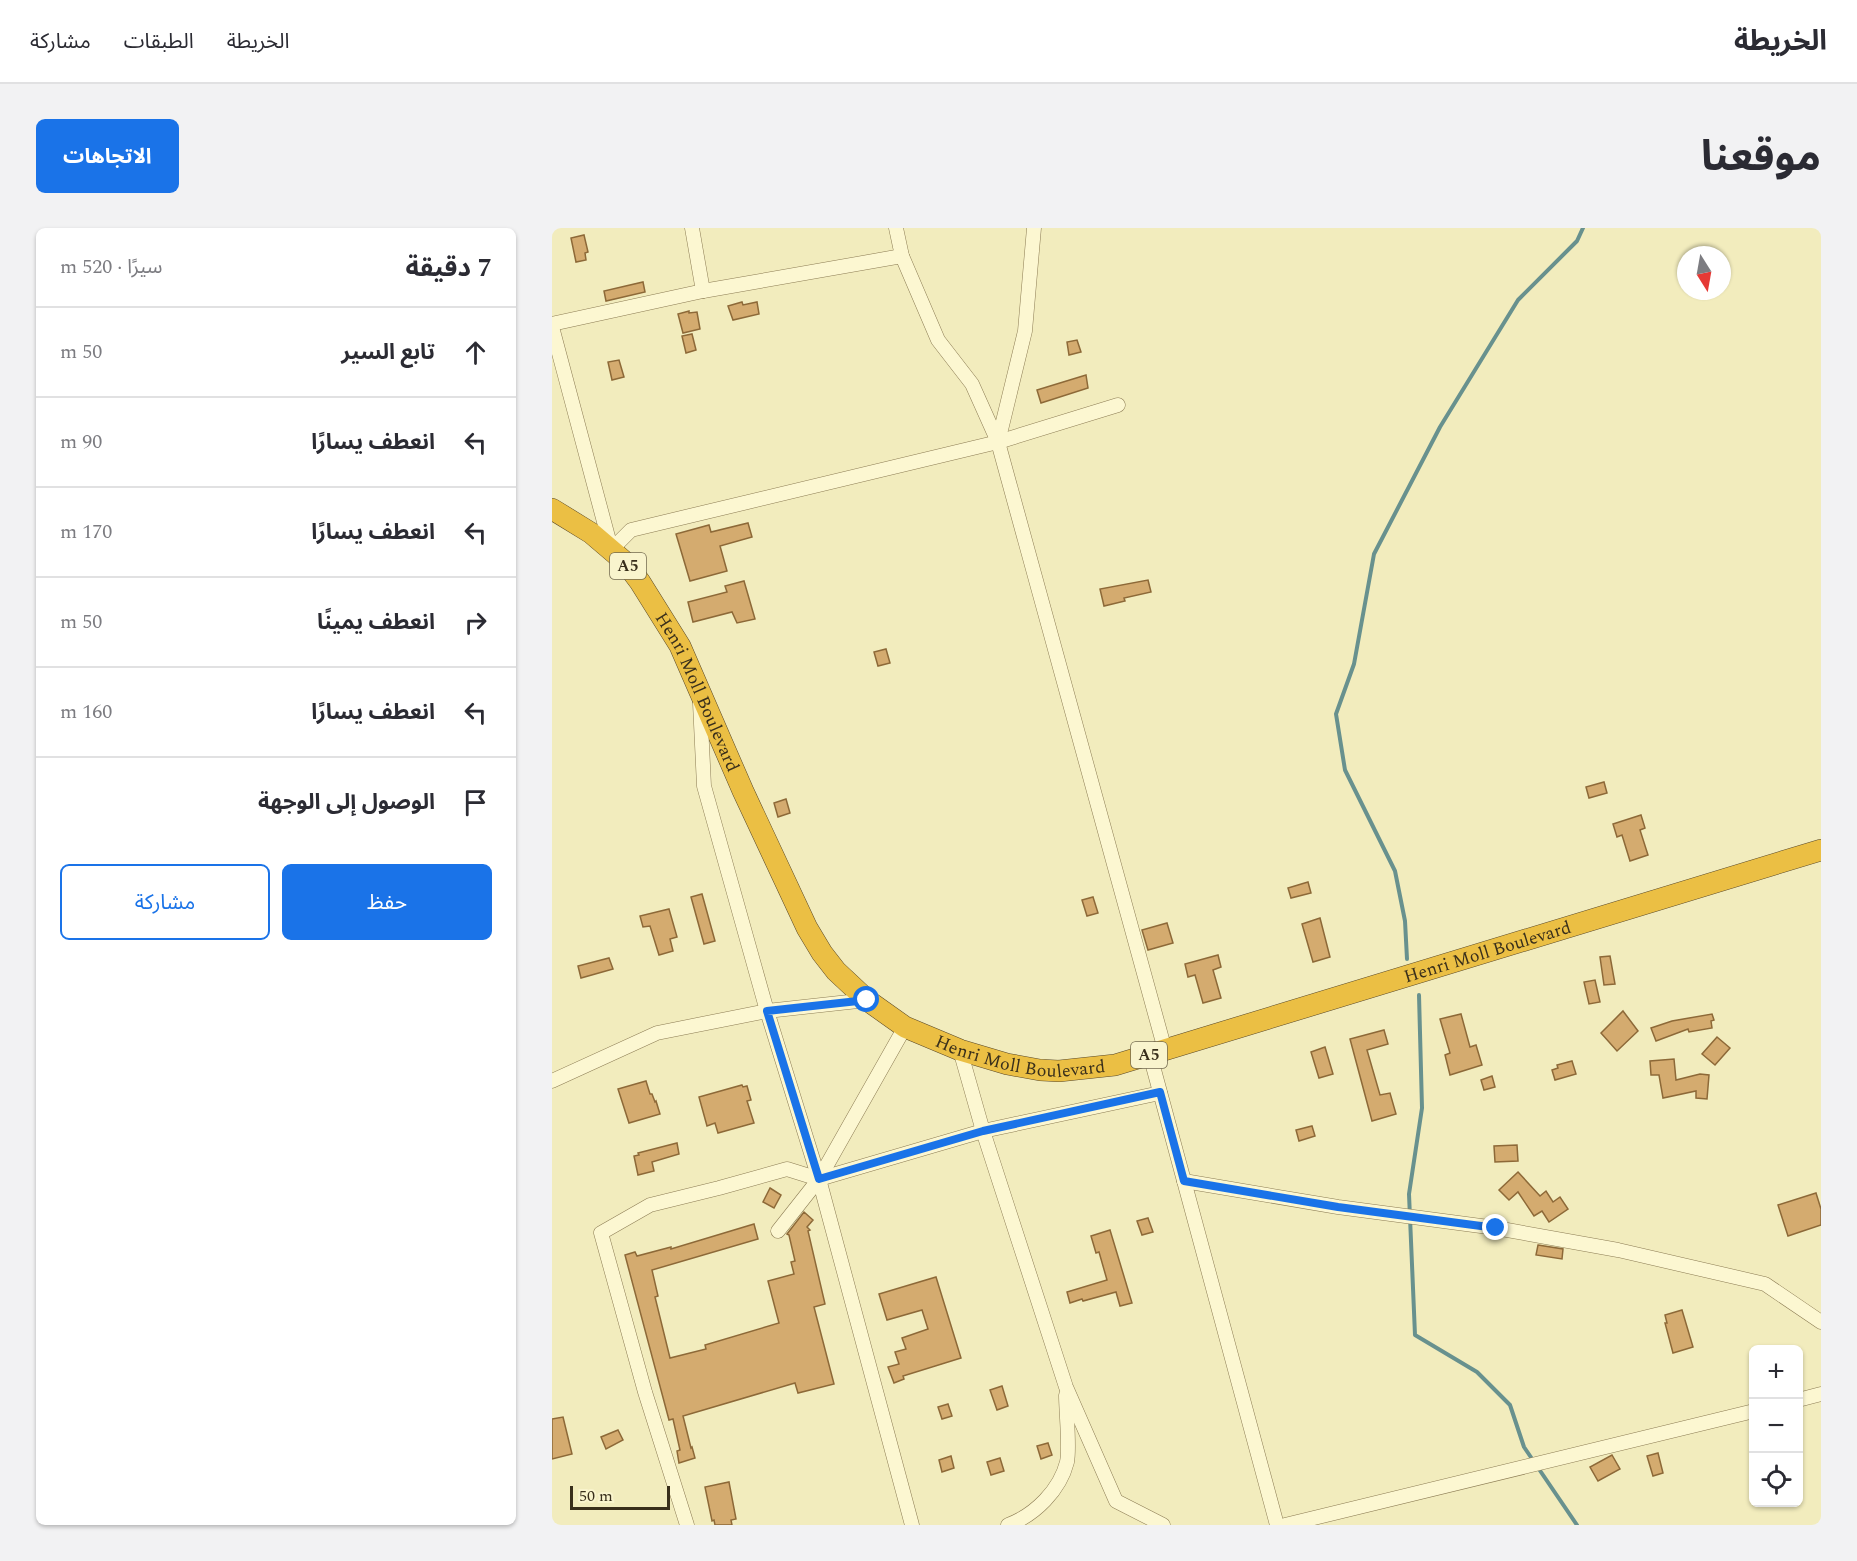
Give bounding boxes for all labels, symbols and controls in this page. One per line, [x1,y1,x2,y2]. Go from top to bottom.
text: الخريطة [1734,20,1827,63]
text: مشاركة [30,26,91,58]
text: الطبقات [124,26,194,58]
text: الخريطة [227,26,290,58]
button: الاتجاهات [36,119,179,193]
text: موقعنا [1701,126,1821,189]
north arrow [1677,246,1731,300]
text: 7 دقيقة [405,248,492,288]
text: سيرًا · 520 m [60,252,163,282]
text: تابع السير [341,336,435,369]
icon: ahead [459,336,492,369]
text: 50 m [60,337,102,367]
text: انعطف يسارًا [311,426,435,459]
icon: left [459,426,492,459]
text: 90 m [60,427,102,457]
text: انعطف يسارًا [311,516,435,549]
icon: left [459,516,492,549]
text: 170 m [60,517,112,547]
road number: A5 [610,553,646,579]
text: انعطف يمينًا [317,606,435,639]
icon: right [459,606,492,639]
text: 50 m [60,607,102,637]
street label: Henri Moll Boulevard [649,607,747,776]
text: انعطف يسارًا [311,696,435,729]
icon: left [459,696,492,729]
text: 160 m [60,697,112,727]
text: الوصول إلى الوجهة [258,786,435,819]
icon: arrive [459,786,492,819]
button: مشاركة [60,864,270,940]
button: حفظ [282,864,492,940]
street label: Henri Moll Boulevard [1400,913,1574,990]
route start [853,986,879,1012]
street label: Henri Moll Boulevard [931,1028,1107,1085]
road number: A5 [1131,1042,1167,1068]
route end [1482,1214,1508,1240]
map controls [1749,1345,1803,1507]
button: + [1749,1345,1803,1399]
button: − [1749,1399,1803,1453]
button: locate [1749,1453,1803,1507]
scale bar [570,1483,670,1510]
text: 50 m [579,1484,613,1508]

